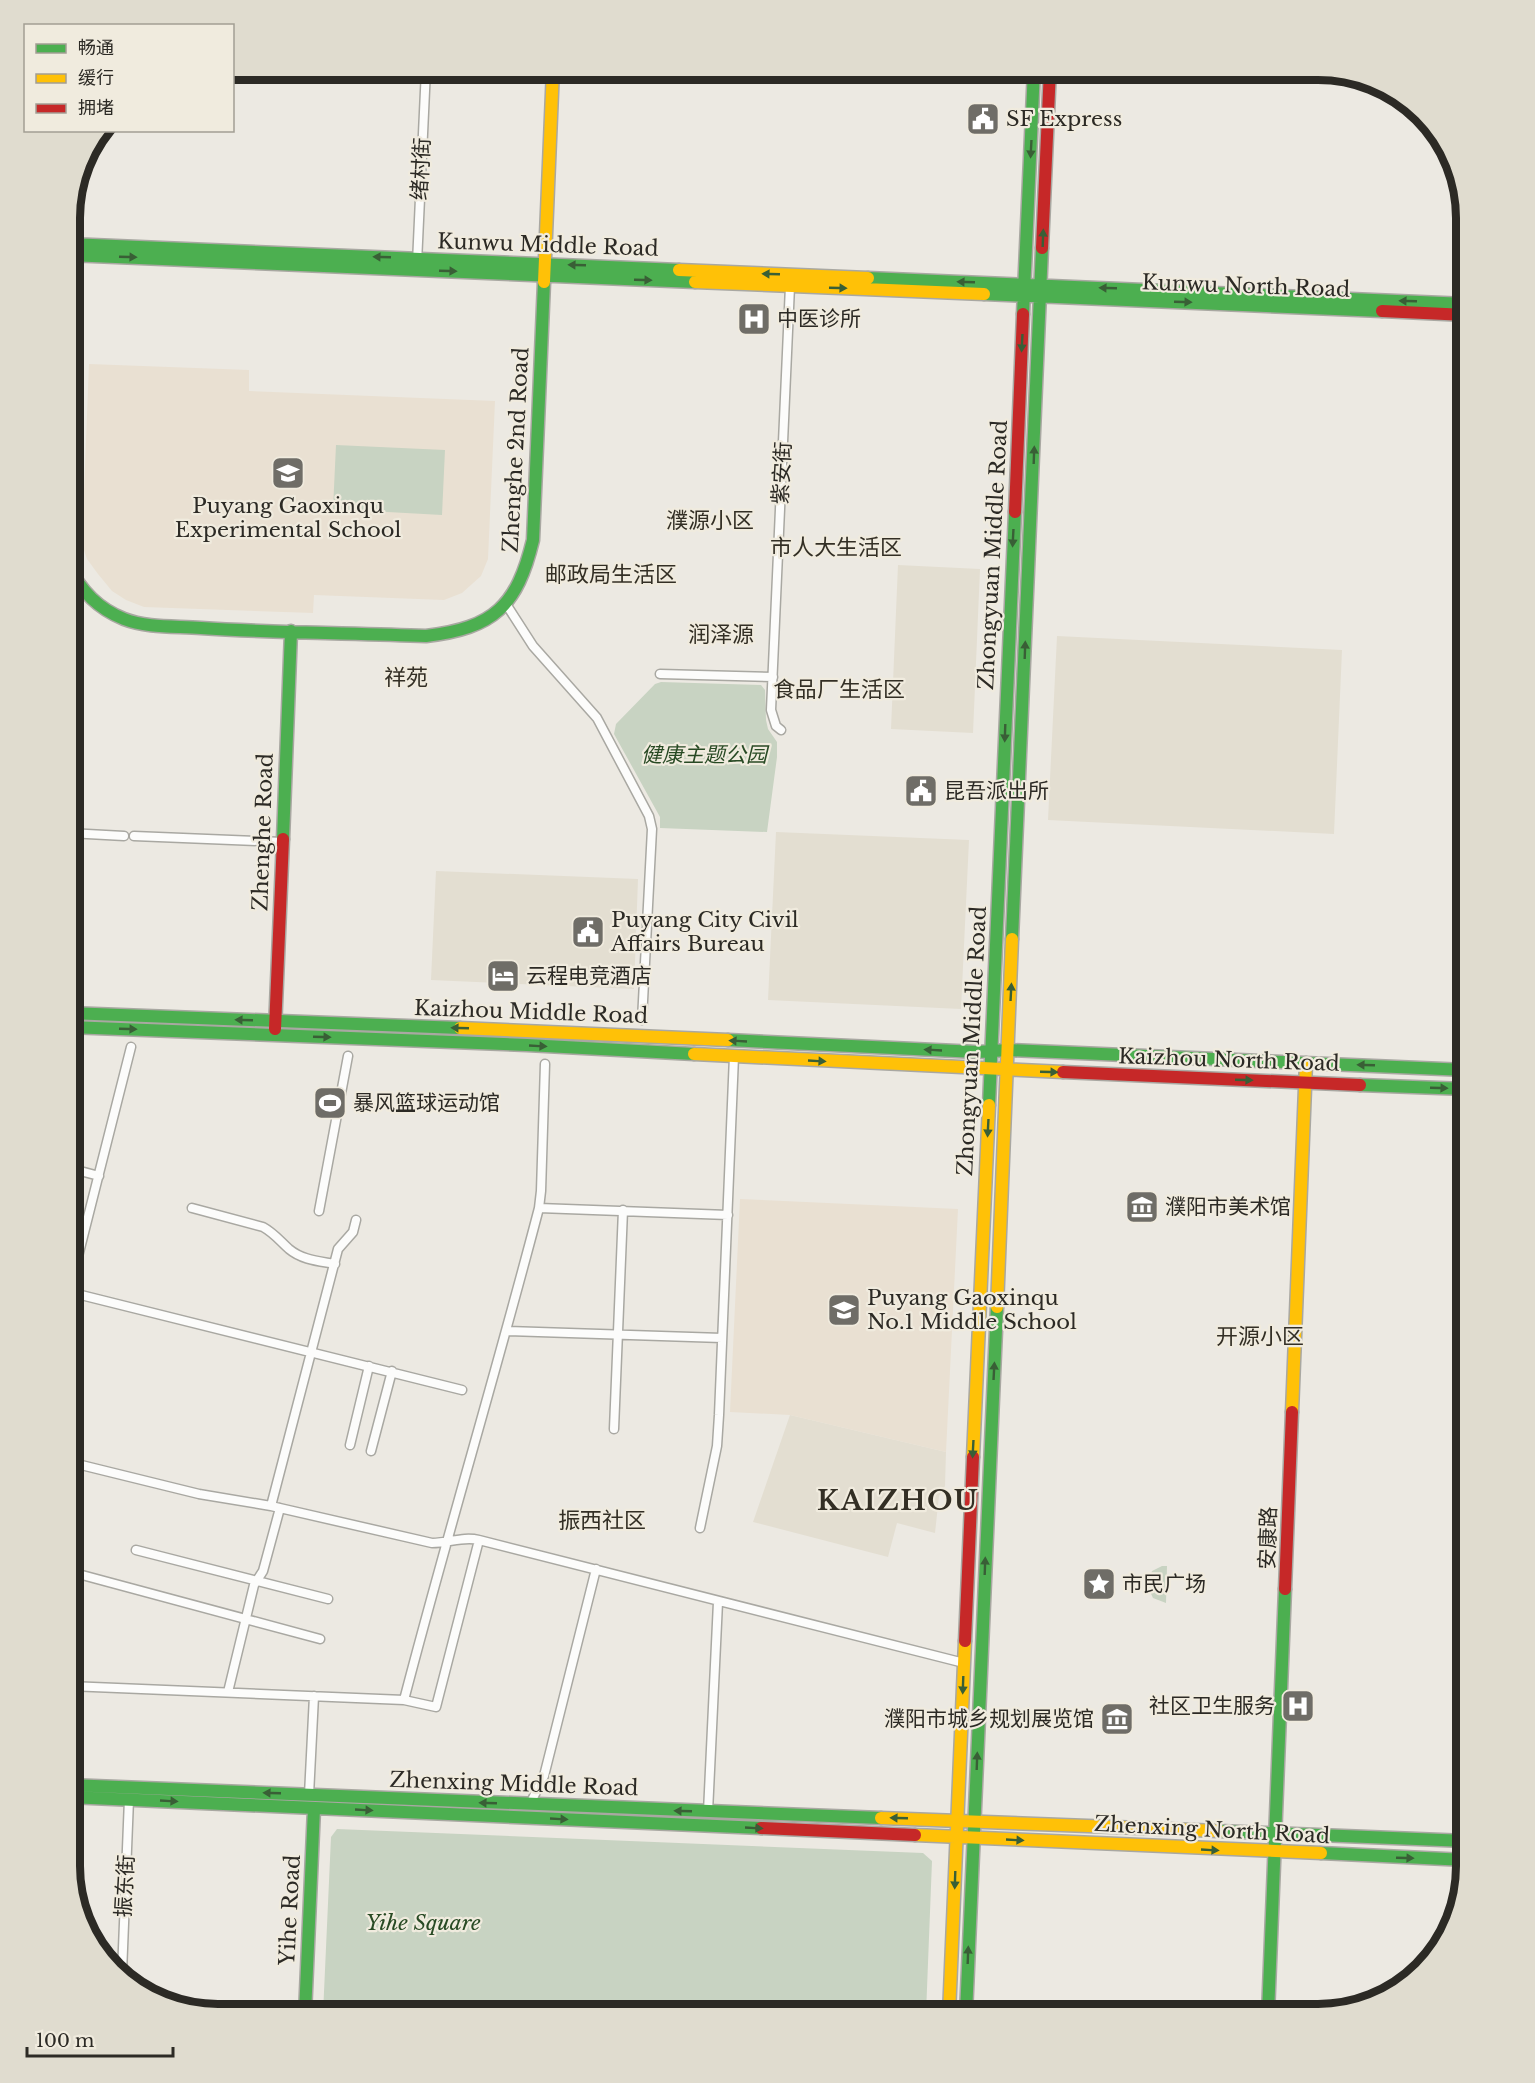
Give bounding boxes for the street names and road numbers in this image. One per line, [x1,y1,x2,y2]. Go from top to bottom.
street label: 绪村街 [406,137,436,201]
street label: Kunwu Middle Road [437,228,659,262]
street label: Kunwu North Road [1141,269,1351,303]
street label: Zhenghe 2nd Road [498,347,534,553]
street label: Zhongyuan Middle Road [973,419,1013,691]
street label: 紫安街 [767,441,797,505]
street label: Zhenghe Road [247,753,279,911]
street label: Zhongyuan Middle Road [952,905,992,1177]
street label: Kaizhou Middle Road [413,995,649,1029]
street label: Kaizhou North Road [1118,1043,1340,1077]
street label: 安康路 [1254,1506,1282,1570]
street label: Zhenxing Middle Road [389,1767,639,1801]
street label: Zhenxing North Road [1093,1811,1331,1849]
street label: 振东街 [110,1854,140,1918]
street label: Yihe Road [274,1854,306,1967]

